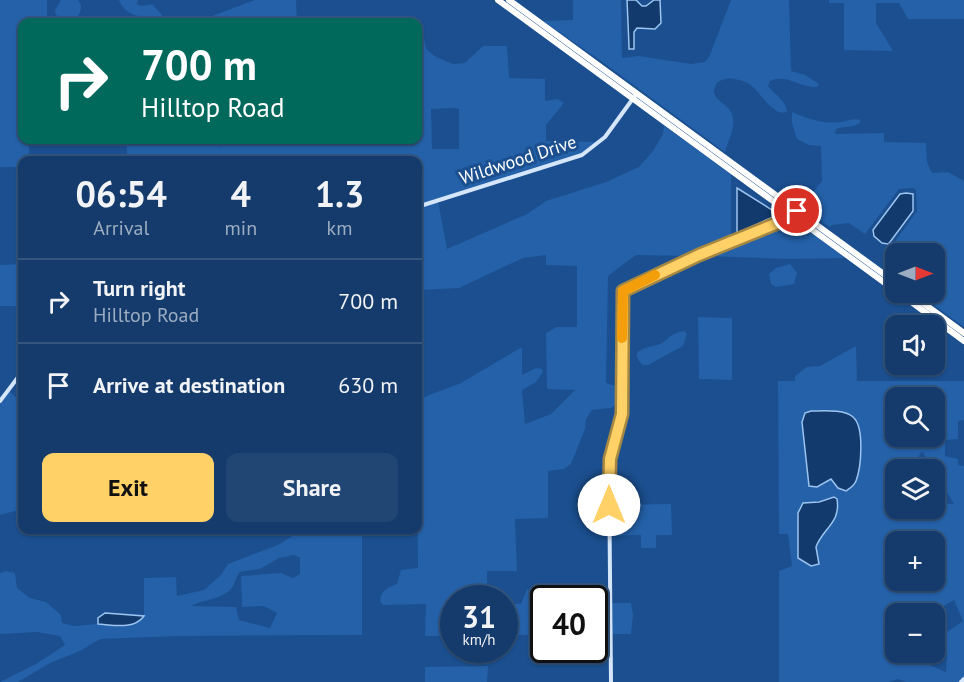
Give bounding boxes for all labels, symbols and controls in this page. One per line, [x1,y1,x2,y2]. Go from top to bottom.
text: 700 m [141,37,257,92]
icon: right [42,42,120,120]
text: Hilltop Road [141,90,284,124]
street label: Wildwood Drive [456,130,579,189]
text: 06:54 [76,170,167,217]
text: 4 [231,170,251,217]
text: 1.3 [315,170,364,217]
pin [771,185,822,236]
icon: arrive [780,194,813,227]
text: Arrival [93,215,149,241]
text: min [225,215,257,241]
text: km [327,215,352,241]
north arrow [885,243,945,303]
map controls [885,243,945,663]
text: Turn right [93,274,185,302]
icon: right [42,285,75,318]
text: 700 m [338,287,398,315]
text: Hilltop Road [93,302,199,328]
button: sound [885,315,945,375]
icon: arrive [42,369,75,402]
text: Arrive at destination [93,371,285,399]
text: 630 m [338,371,398,399]
button: search [885,387,945,447]
button: Exit [42,453,214,522]
button: Share [226,453,398,522]
button: layers [885,459,945,519]
position arrow [577,473,641,537]
button: + [885,531,945,591]
speed limit sign: 40 [530,585,608,663]
text: 31 [462,597,496,636]
button: − [885,603,945,663]
text: km/h [463,630,495,649]

